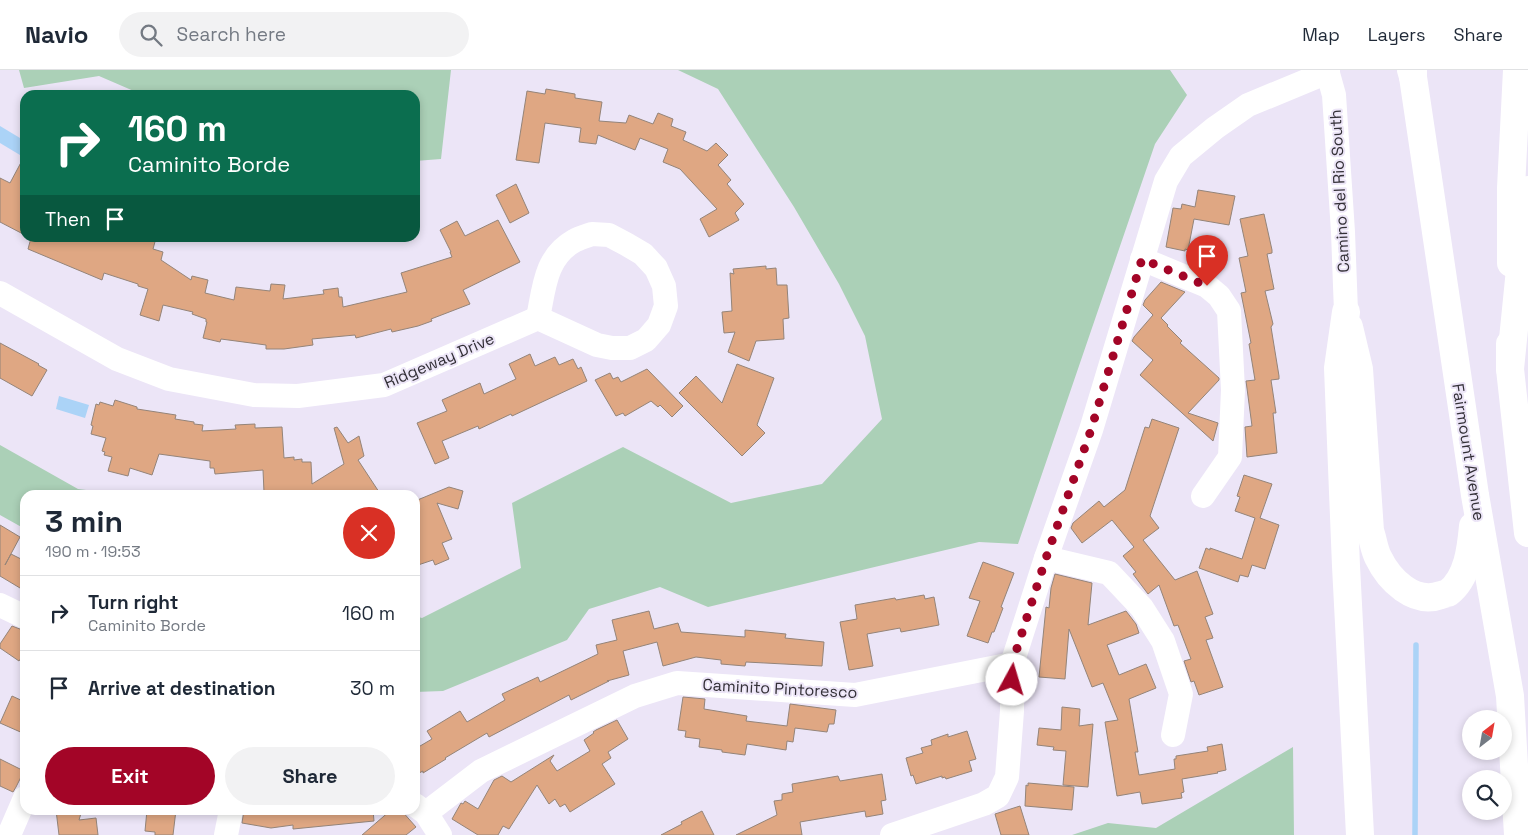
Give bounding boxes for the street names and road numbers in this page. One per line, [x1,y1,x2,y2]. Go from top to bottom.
street label: Camino del Rio South [1325,109,1354,273]
street label: Ridgeway Drive [381,328,498,393]
street label: Fairmount Avenue [1447,382,1490,522]
street label: Caminito Pintoresco [702,674,858,703]

